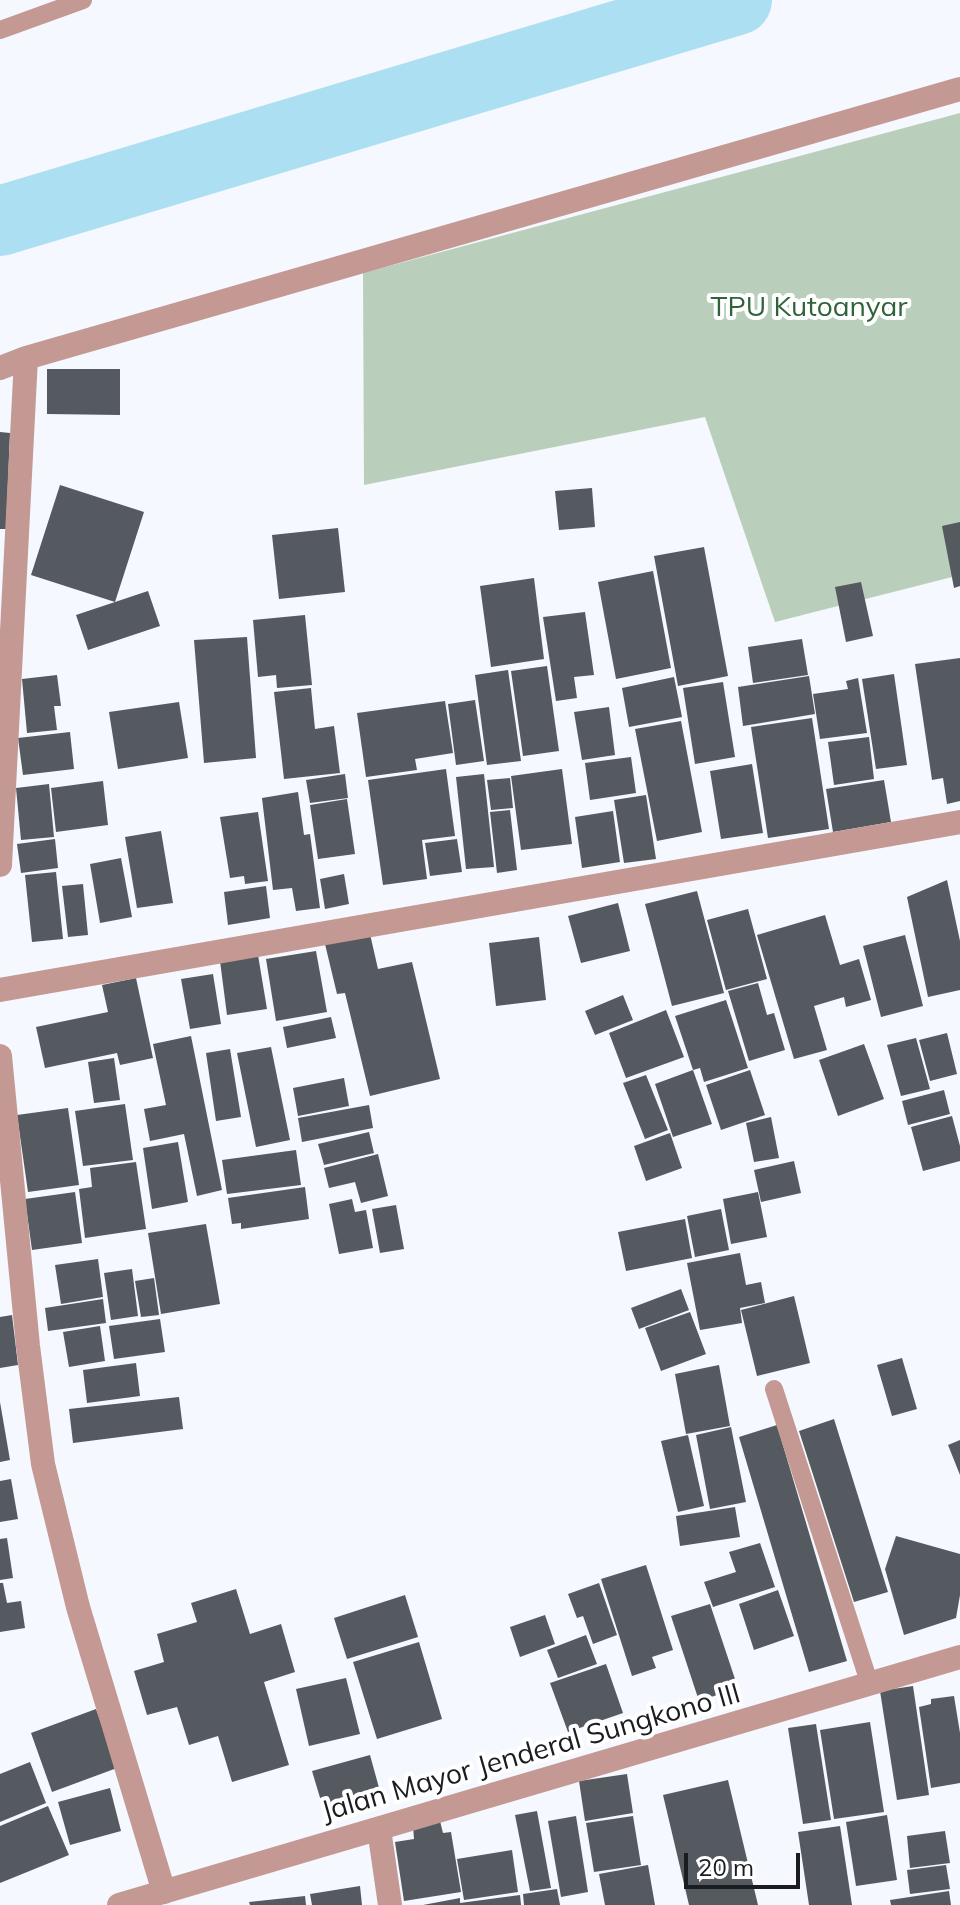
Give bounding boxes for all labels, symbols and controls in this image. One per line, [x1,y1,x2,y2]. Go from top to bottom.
park label: TPU Kutoanyar [711,291,907,325]
street label: Jalan Mayor Jenderal Sungkono III [318,1677,744,1829]
scale bar [688,1837,804,1887]
text: 20 m [698,1852,754,1882]

